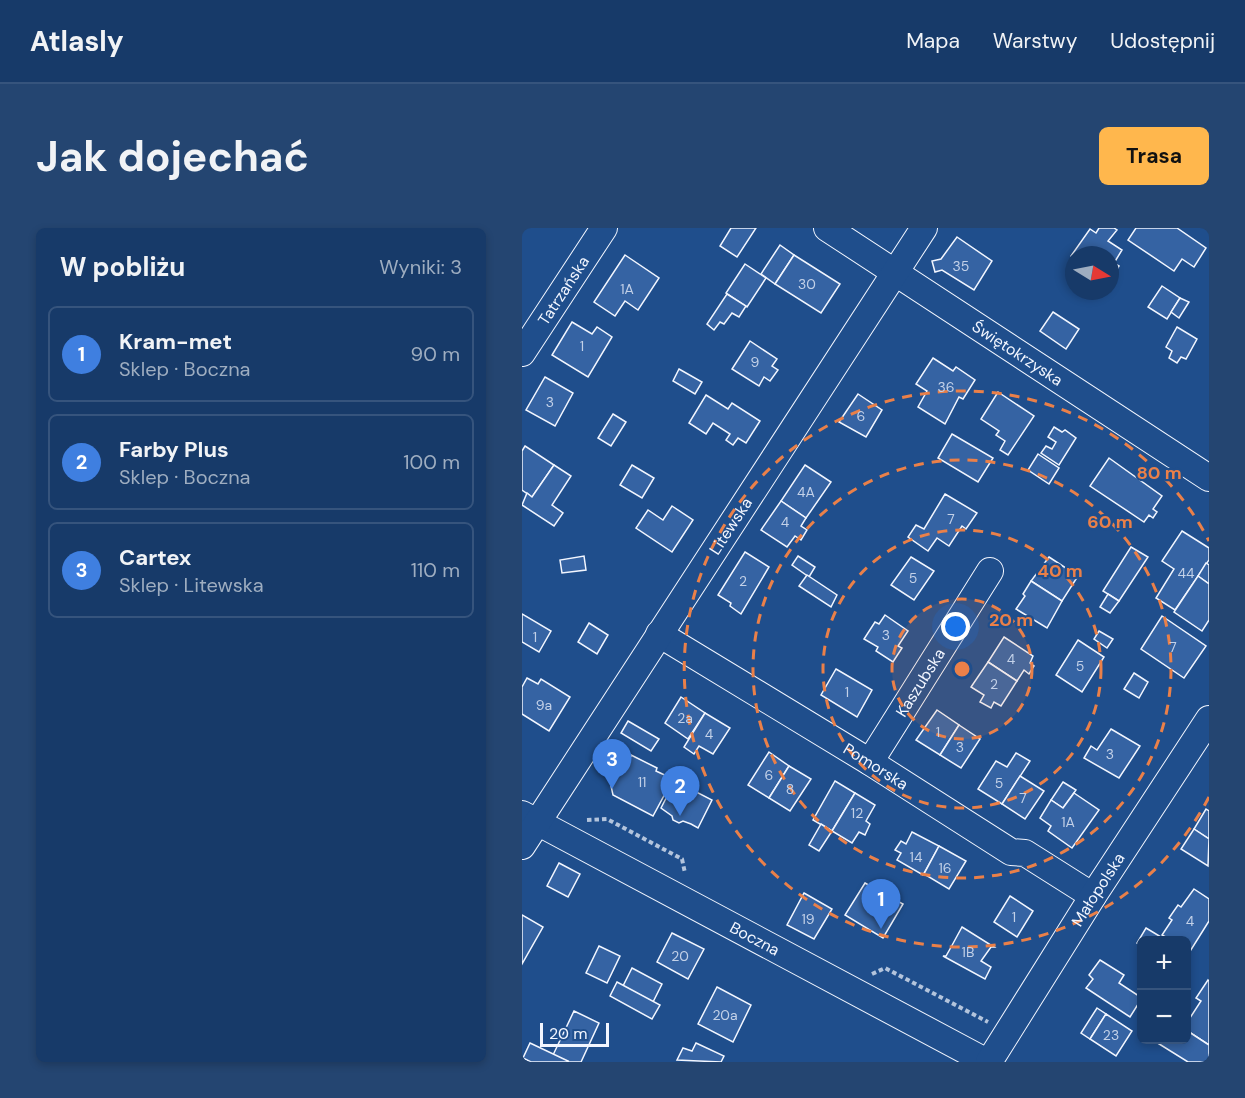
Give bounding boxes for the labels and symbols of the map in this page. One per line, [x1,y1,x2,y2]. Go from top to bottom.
north arrow [1065,246,1119,300]
street label: Tatrzańska [533,252,594,329]
house number: 35 [953,257,969,275]
house number: 30 [798,275,816,293]
house number: 1A [620,280,634,298]
street label: Świętokrzyska [968,316,1067,391]
house number: 1 [580,337,584,355]
house number: 9 [751,353,760,371]
house number: 36 [937,378,955,396]
house number: 3 [546,393,554,411]
house number: 6 [857,407,865,425]
text: 80 m [1136,461,1182,485]
house number: 4A [797,483,815,501]
street label: Litewska [704,493,757,559]
house number: 7 [947,510,955,528]
text: 60 m [1087,510,1133,534]
house number: 4 [781,513,790,531]
text: 40 m [1037,559,1083,583]
house number: 44 [1178,564,1195,582]
house number: 5 [909,569,917,587]
house number: 2 [739,572,747,590]
text: 20 m [989,608,1033,632]
your location [941,612,970,641]
house number: 3 [882,626,890,644]
house number: 1 [533,628,537,646]
house number: 7 [1169,638,1177,656]
street label: Kaszubska [891,644,950,721]
house number: 4 [1007,650,1016,668]
house number: 5 [1076,657,1084,675]
centre of rings [952,659,972,679]
house number: 2 [990,675,998,693]
house number: 1 [845,683,849,701]
house number: 9a [536,696,552,714]
house number: 2a [677,709,693,727]
house number: 1 [936,723,940,741]
house number: 4 [705,725,714,743]
street label: Pomorska [839,738,912,795]
house number: 3 [956,738,964,756]
pin: 3 [592,740,632,789]
house number: 3 [1106,745,1114,763]
pin: 2 [660,766,700,816]
house number: 6 [765,766,773,784]
house number: 11 [638,773,646,791]
house number: 5 [995,774,1003,792]
house number: 8 [786,780,794,798]
house number: 7 [1019,789,1027,807]
house number: 12 [851,804,863,822]
house number: 1A [1061,813,1075,831]
house number: 14 [910,848,923,866]
street label: Małopolska [1067,849,1130,930]
house number: 16 [938,859,952,877]
pin: 1 [862,880,900,929]
house number: 1 [1012,908,1016,926]
house number: 19 [801,910,815,928]
house number: 4 [1186,912,1195,930]
street label: Boczna [726,917,783,961]
house number: 1B [962,943,974,961]
house number: 20 [671,947,689,965]
house number: 20a [712,1006,738,1024]
scale bar [540,1020,609,1048]
house number: 23 [1103,1026,1119,1044]

